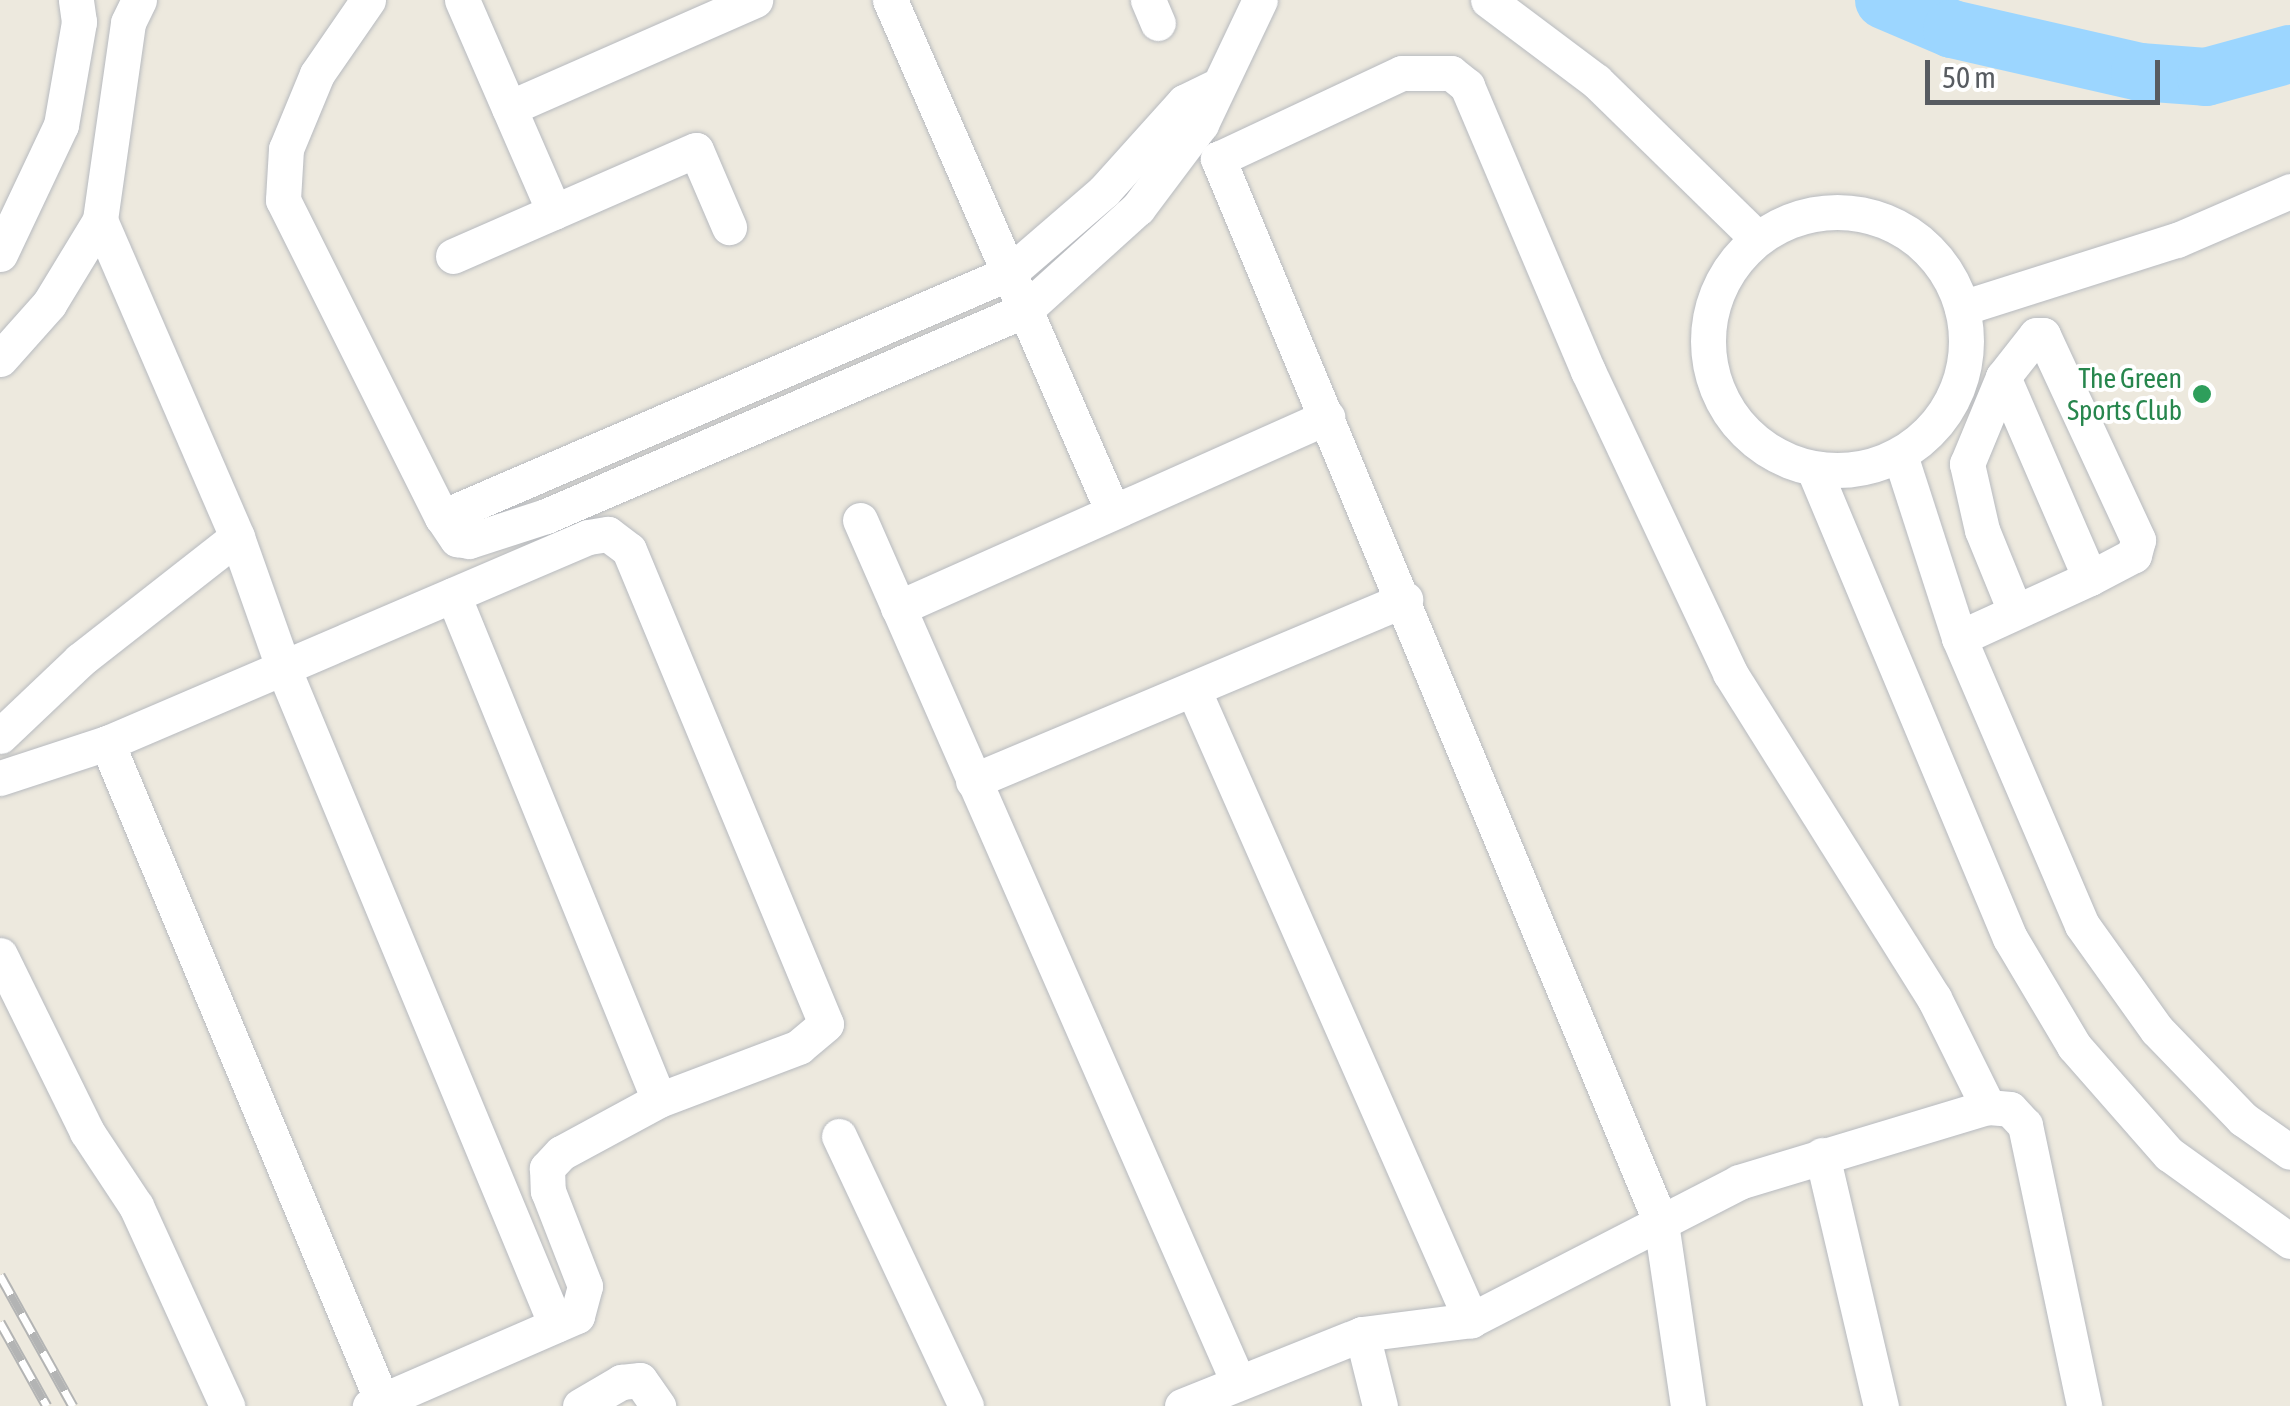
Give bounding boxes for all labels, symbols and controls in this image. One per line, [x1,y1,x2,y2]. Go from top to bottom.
scale bar [1930,40,2165,102]
text: 50 m [1942,60,1996,94]
place label: The Green Sports Club [2067,361,2182,427]
marker: The Green Sports Club [2191,383,2213,405]

